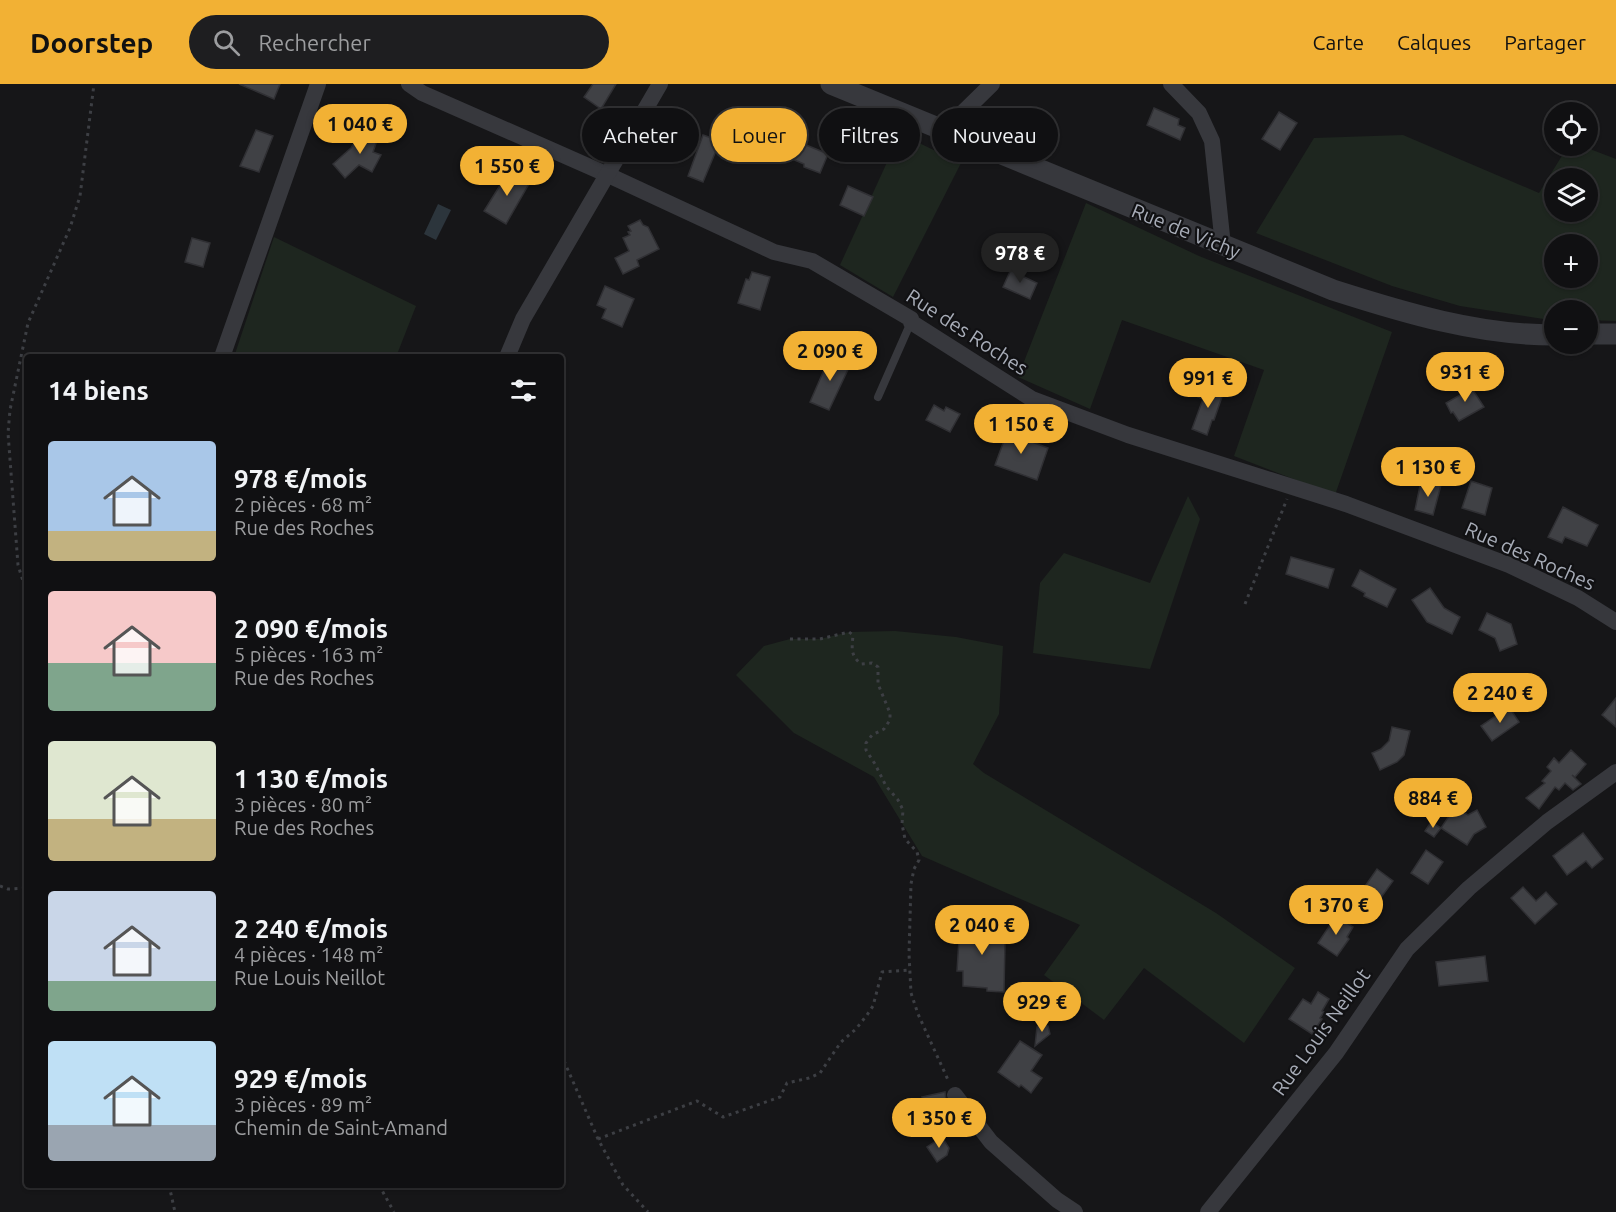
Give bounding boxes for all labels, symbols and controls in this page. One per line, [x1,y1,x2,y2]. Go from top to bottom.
search box [189,15,609,69]
icon: search [210,26,243,59]
text: Doorstep [30,27,153,58]
text: Rechercher [258,30,371,55]
text: Carte [1313,30,1364,54]
text: Calques [1397,30,1471,54]
text: Partager [1504,30,1586,54]
map controls [1544,102,1598,354]
button: locate [1544,102,1598,156]
pin: 1 040 € [305,104,415,155]
chip: Acheter [582,108,699,162]
chip: Louer [711,108,807,162]
chip: Filtres [819,108,920,162]
chip: Nouveau [932,108,1058,162]
text: 1 040 € [327,112,393,135]
pin: 1 550 € [452,146,562,197]
text: 1 550 € [474,154,540,177]
button: layers [1544,168,1598,222]
street label: Rue de Vichy [1128,198,1244,263]
pin: 978 € [978,233,1062,284]
button: + [1544,234,1598,288]
text: 978 € [995,241,1045,264]
street label: Rue des Roches [902,284,1032,379]
button: − [1544,300,1598,354]
pin: 2 090 € [775,331,885,382]
text: 2 090 € [797,339,863,362]
pin: 931 € [1423,352,1507,403]
pin: 991 € [1166,358,1250,409]
text: 931 € [1440,360,1490,383]
text: 991 € [1183,366,1233,389]
icon: filters [507,374,540,407]
text: 14 biens [48,376,149,405]
pin: 1 150 € [966,404,1076,455]
text: 1 150 € [988,412,1054,435]
pin: 1 130 € [1373,447,1483,498]
text: 1 130 € [1395,455,1461,478]
text: 978 €/mois [234,464,367,493]
icon: home [96,465,168,537]
text: 2 pièces · 68 m² [234,493,372,516]
text: Rue des Roches [234,516,374,539]
street label: Rue des Roches [1462,517,1599,595]
text: 2 090 €/mois [234,614,388,643]
icon: home [96,615,168,687]
text: 5 pièces · 163 m² [234,643,383,666]
text: Rue des Roches [234,666,374,689]
pin: 2 240 € [1445,673,1555,724]
text: 2 240 € [1467,681,1533,704]
text: 1 130 €/mois [234,764,388,793]
icon: home [96,765,168,837]
pin: 884 € [1391,778,1475,829]
text: 884 € [1408,786,1458,809]
text: 3 pièces · 80 m² [234,793,372,816]
text: Rue des Roches [234,816,374,839]
pin: 1 370 € [1281,885,1391,936]
text: 1 370 € [1303,893,1369,916]
pin: 2 040 € [927,905,1037,956]
text: 2 040 € [949,913,1015,936]
text: 2 240 €/mois [234,914,388,943]
icon: home [96,915,168,987]
text: 4 pièces · 148 m² [234,943,383,966]
street label: Rue Louis Neillot [1267,964,1374,1100]
text: Rue Louis Neillot [234,966,385,989]
pin: 929 € [1000,982,1084,1033]
text: 929 € [1017,990,1067,1013]
text: 929 €/mois [234,1064,367,1093]
icon: home [96,1065,168,1137]
text: 3 pièces · 89 m² [234,1093,372,1116]
pin: 1 350 € [884,1098,994,1149]
text: 1 350 € [906,1106,972,1129]
text: Chemin de Saint-Amand [234,1116,448,1139]

